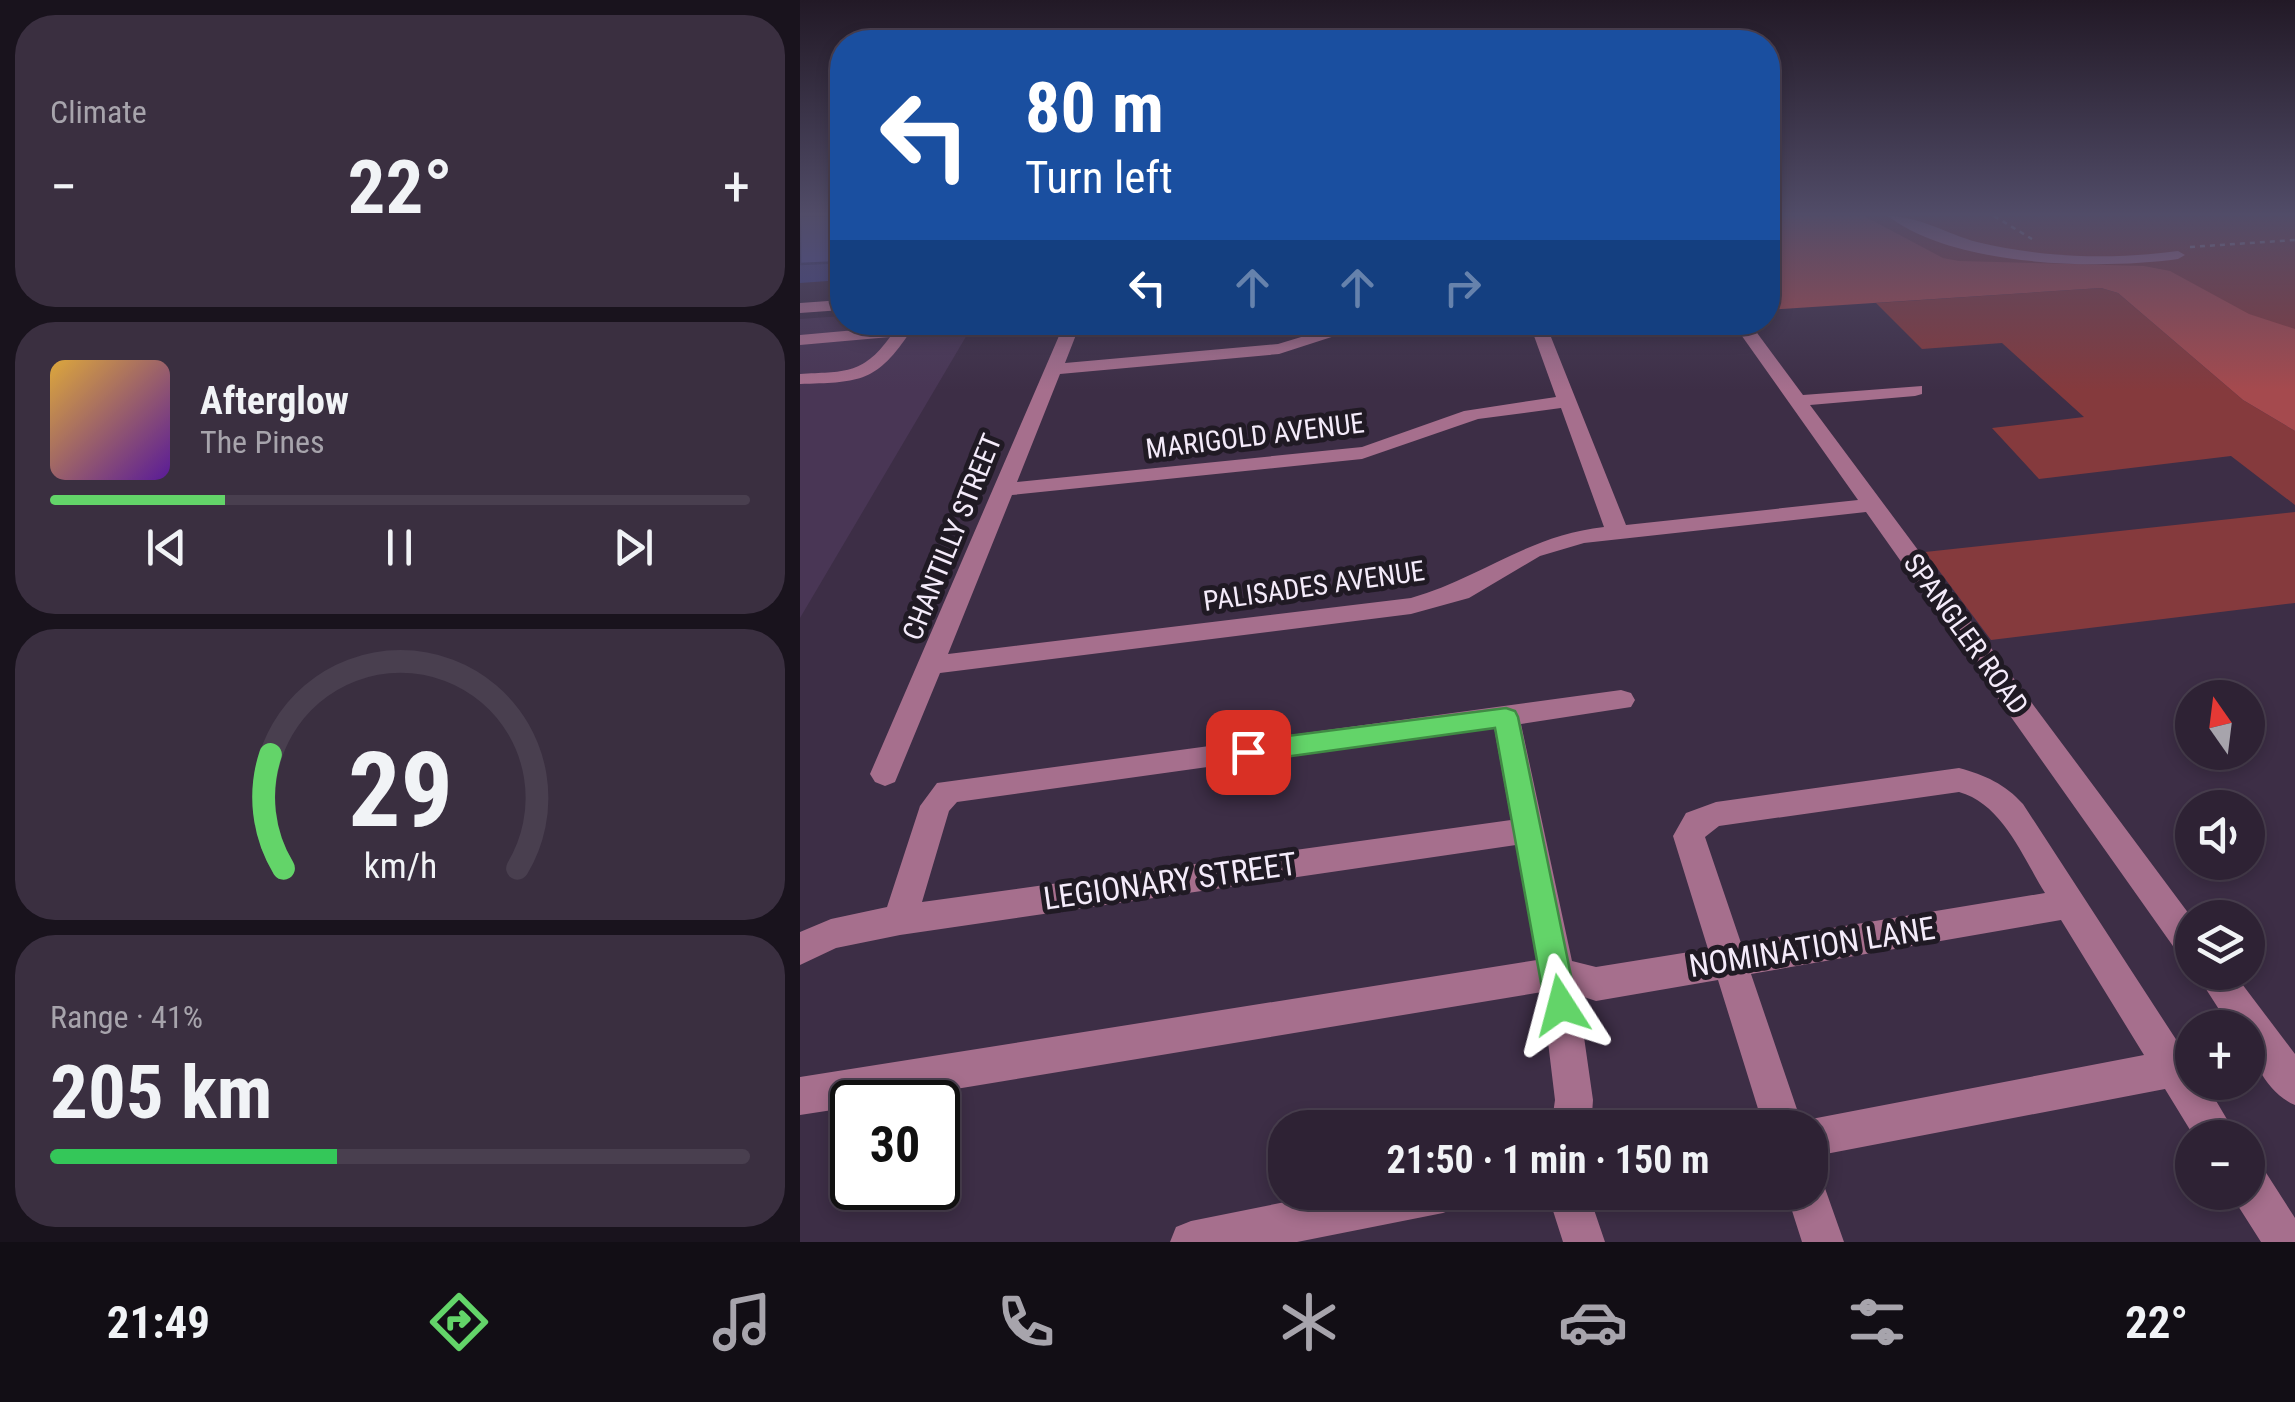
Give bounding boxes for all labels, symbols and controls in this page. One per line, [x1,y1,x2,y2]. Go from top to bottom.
text: 80 m [1025,67,1164,149]
icon: left [860,70,990,200]
text: Climate [50,93,147,131]
text: 22° [348,143,453,231]
text: Turn left [1025,151,1173,204]
text: − [50,155,78,219]
text: + [723,155,750,219]
icon: left [1120,260,1175,315]
icon: ahead [1225,260,1280,315]
icon: ahead [1330,260,1385,315]
icon: right [1435,260,1490,315]
text: Afterglow [200,379,349,423]
street label: MARIGOLD AVENUE [1144,406,1366,466]
text: The Pines [200,423,325,461]
street label: CHANTILLY STREET [896,429,1008,645]
icon: previous [139,520,194,575]
icon: pause [372,520,427,575]
icon: next [606,520,661,575]
street label: SPANGLER ROAD [1897,547,2035,721]
street label: PALISADES AVENUE [1201,554,1427,618]
north arrow [2175,680,2265,770]
map controls [2175,680,2265,1210]
pin [1206,710,1291,795]
icon: arrive [1221,725,1276,780]
text: 29 [347,730,453,851]
button: sound [2175,790,2265,880]
street label: LEGIONARY STREET [1041,844,1299,918]
text: km/h [363,845,437,887]
button: layers [2175,900,2265,990]
street label: NOMINATION LANE [1686,909,1938,985]
position arrow [1509,953,1613,1057]
text: Range · 41% [50,998,203,1036]
button: + [2175,1010,2265,1100]
text: 205 km [50,1048,272,1136]
speed limit sign: 30 [830,1080,960,1210]
button: − [2175,1120,2265,1210]
text: 21:50 · 1 min · 150 m [1387,1138,1709,1182]
icon: directions [424,1287,494,1357]
icon: music [707,1287,777,1357]
icon: phone [991,1287,1061,1357]
icon: climate [1274,1287,1344,1357]
icon: car [1558,1287,1628,1357]
icon: filters [1842,1287,1912,1357]
text: 21:49 [107,1296,210,1349]
text: 22° [2125,1296,2188,1349]

